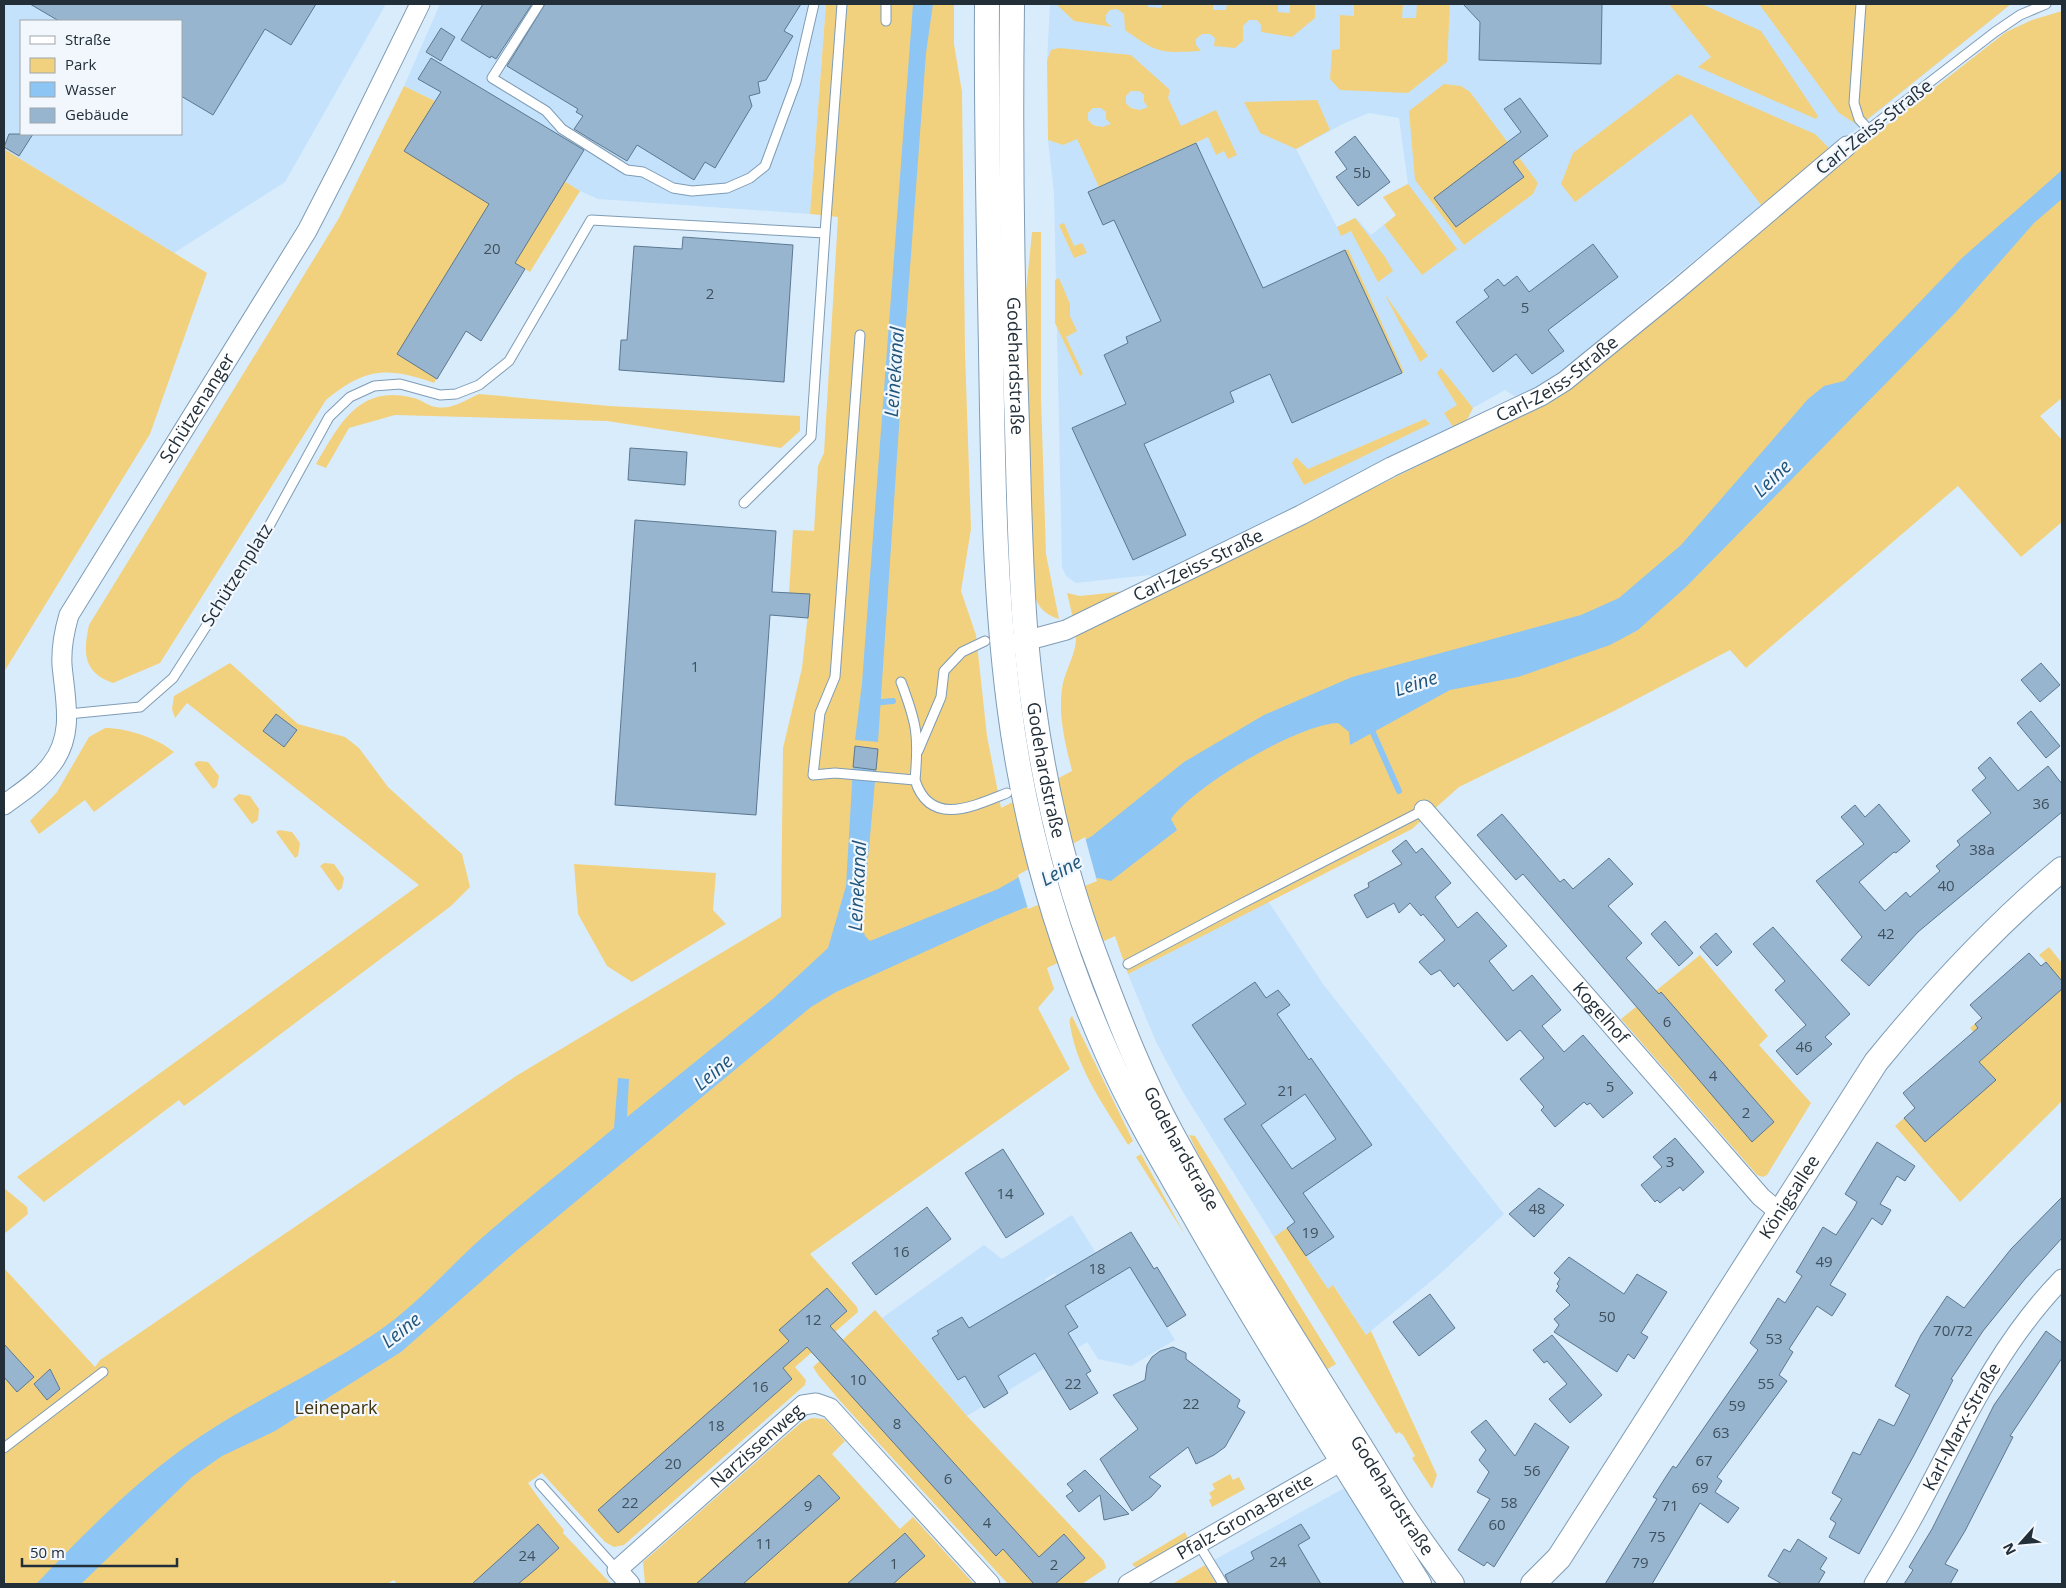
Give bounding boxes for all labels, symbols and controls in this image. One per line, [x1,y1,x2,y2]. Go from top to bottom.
legend [20,20,182,135]
text: Straße [65,29,111,49]
text: Park [65,54,96,74]
street label: Carl-Zeiss-Straße [1810,73,1937,179]
text: Wasser [65,79,116,99]
text: Gebäude [65,104,129,124]
house number: 5b [1353,162,1371,182]
house number: 20 [483,238,501,258]
house number: 2 [706,283,714,303]
street label: Godehardstraße [1002,297,1030,435]
house number: 5 [1521,297,1529,317]
water label: Leinekanal [878,325,910,418]
street label: Carl-Zeiss-Straße [1492,330,1623,427]
street label: Schützenanger [153,347,240,467]
water label: Leine [1747,453,1797,503]
street label: Schützenplatz [195,519,277,630]
street label: Carl-Zeiss-Straße [1129,522,1267,606]
house number: 1 [691,656,699,676]
water label: Leine [1391,664,1441,702]
street label: Godehardstraße [1022,700,1071,841]
house number: 36 [2032,793,2050,813]
water label: Leinekanal [842,839,872,932]
house number: 38a [1969,839,1995,859]
water label: Leine [1036,848,1086,892]
house number: 40 [1937,875,1955,895]
house number: 42 [1877,923,1895,943]
street label: Kogelhof [1568,976,1635,1049]
house number: 6 [1663,1011,1671,1031]
house number: 46 [1795,1036,1813,1056]
water label: Leine [688,1048,738,1096]
house number: 4 [1709,1065,1718,1085]
house number: 5 [1606,1076,1614,1096]
house number: 21 [1277,1080,1295,1100]
street label: Godehardstraße [1139,1082,1226,1215]
house number: 2 [1742,1102,1750,1122]
street label: Königsallee [1753,1150,1824,1243]
house number: 3 [1666,1151,1674,1171]
house number: 14 [996,1183,1014,1203]
house number: 48 [1528,1198,1546,1218]
house number: 19 [1301,1222,1319,1242]
house number: 16 [892,1241,910,1261]
house number: 49 [1815,1251,1833,1271]
house number: 18 [1088,1258,1106,1278]
water label: Leine [376,1306,426,1354]
house number: 50 [1598,1306,1616,1326]
house number: 12 [804,1309,822,1329]
house number: 70/72 [1933,1320,1973,1340]
house number: 53 [1765,1328,1783,1348]
street label: Karl-Marx-Straße [1916,1358,2006,1495]
house number: 10 [849,1369,867,1389]
house number: 22 [1064,1373,1082,1393]
house number: 55 [1757,1373,1775,1393]
house number: 16 [751,1376,769,1396]
house number: 22 [1182,1393,1200,1413]
park label: Leinepark [294,1395,378,1419]
house number: 59 [1728,1395,1746,1415]
street label: Narzissenweg [705,1398,808,1493]
house number: 8 [893,1413,901,1433]
house number: 18 [707,1415,725,1435]
house number: 63 [1712,1422,1730,1442]
street label: Godehardstraße [1345,1430,1440,1560]
house number: 67 [1695,1450,1713,1470]
house number: 20 [664,1453,682,1473]
house number: 56 [1523,1460,1541,1480]
street label: Pfalz-Grona-Breite [1172,1467,1317,1565]
house number: 6 [944,1468,952,1488]
house number: 69 [1691,1477,1709,1497]
house number: 22 [621,1492,639,1512]
house number: 58 [1500,1492,1518,1512]
house number: 9 [804,1495,812,1515]
house number: 71 [1661,1495,1679,1515]
house number: 4 [983,1512,992,1532]
house number: 60 [1488,1514,1506,1534]
north arrow [1996,1518,2046,1568]
house number: 75 [1648,1526,1666,1546]
house number: 11 [755,1533,773,1553]
scale bar [22,1536,178,1568]
text: N [1998,1540,2020,1559]
text: 50 m [30,1542,65,1562]
house number: 24 [518,1545,536,1565]
house number: 24 [1269,1551,1287,1571]
house number: 79 [1631,1552,1649,1572]
house number: 1 [890,1553,898,1573]
house number: 2 [1050,1554,1058,1574]

